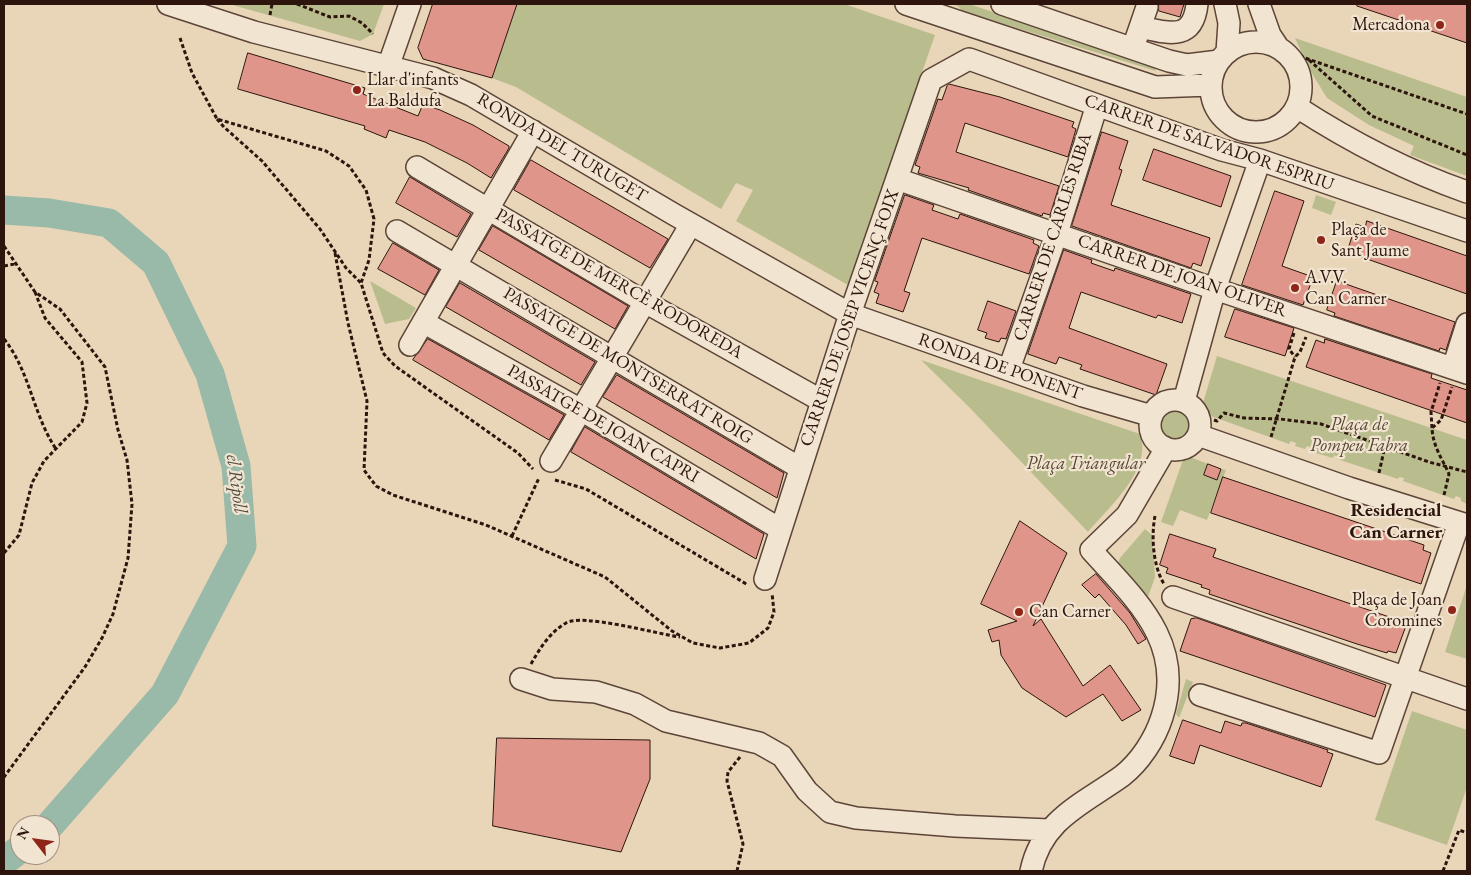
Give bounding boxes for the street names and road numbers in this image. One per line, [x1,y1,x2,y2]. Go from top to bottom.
street label: RONDA DEL TURUGET [473,89,651,207]
street label: CARRER DE SALVADOR ESPRIU [1081,90,1337,196]
street label: CARRER DE CARLES RIBA [1009,130,1097,344]
street label: CARRER DE JOSEP VICENÇ FOIX [796,187,904,449]
street label: PASSATGE DE MERCÈ RODOREDA [491,204,747,364]
street label: CARRER DE JOAN OLIVER [1075,230,1289,322]
street label: PASSATGE DE MONTSERRAT ROIG [499,283,757,449]
street label: RONDA DE PONENT [915,329,1085,405]
street label: PASSATGE DE JOAN CAPRI [503,360,703,488]

